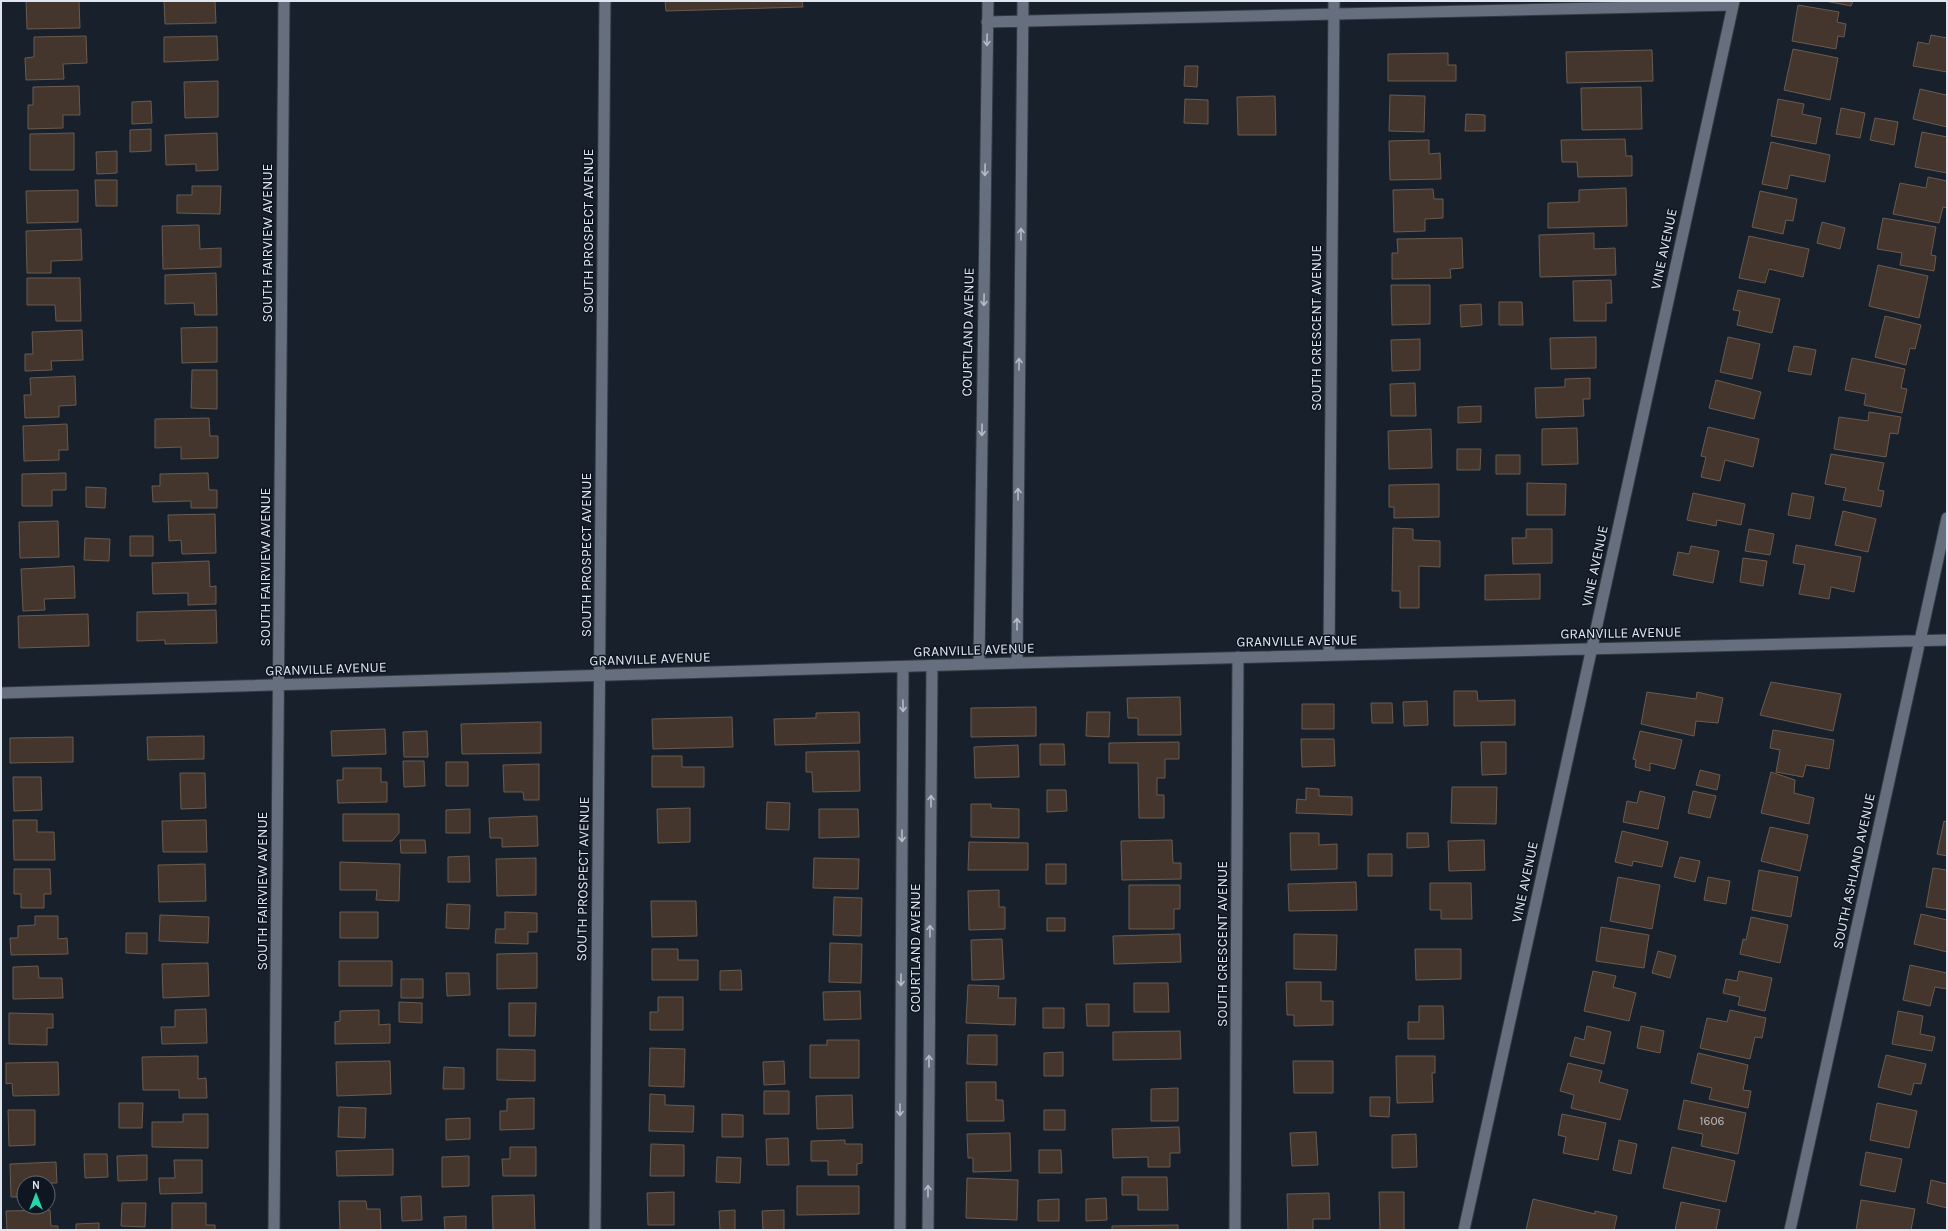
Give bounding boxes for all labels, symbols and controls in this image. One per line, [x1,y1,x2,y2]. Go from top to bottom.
one-way arrow [983,33,991,46]
street label: SOUTH PROSPECT AVENUE [580,149,597,313]
one-way arrow [982,163,989,176]
street label: SOUTH FAIRVIEW AVENUE [259,164,276,322]
street label: VINE AVENUE [1647,207,1681,291]
one-way arrow [1017,228,1024,241]
street label: SOUTH CRESCENT AVENUE [1308,245,1325,411]
street label: COURTLAND AVENUE [958,267,978,397]
one-way arrow [980,293,988,306]
one-way arrow [1015,358,1023,371]
one-way arrow [978,423,986,436]
street label: SOUTH PROSPECT AVENUE [578,473,595,637]
street label: SOUTH FAIRVIEW AVENUE [257,488,274,646]
one-way arrow [1014,488,1022,501]
street label: VINE AVENUE [1578,524,1612,608]
one-way arrow [1013,618,1021,631]
street label: GRANVILLE AVENUE [1560,623,1682,643]
street label: GRANVILLE AVENUE [1236,631,1358,651]
street label: GRANVILLE AVENUE [913,639,1035,661]
street label: GRANVILLE AVENUE [589,648,711,670]
street label: GRANVILLE AVENUE [265,658,387,680]
one-way arrow [899,699,907,712]
street label: SOUTH ASHLAND AVENUE [1829,792,1879,950]
one-way arrow [927,795,935,808]
street label: SOUTH PROSPECT AVENUE [573,797,593,961]
street label: SOUTH FAIRVIEW AVENUE [254,812,271,970]
one-way arrow [898,829,906,842]
street label: VINE AVENUE [1508,840,1542,924]
street label: SOUTH CRESCENT AVENUE [1214,861,1231,1027]
street label: COURTLAND AVENUE [907,883,924,1013]
one-way arrow [926,925,934,938]
one-way arrow [897,973,905,986]
one-way arrow [925,1055,933,1068]
one-way arrow [896,1103,904,1116]
house number: 1606 [1700,1114,1725,1128]
north arrow [16,1175,56,1215]
text: N [32,1179,40,1192]
one-way arrow [924,1185,932,1198]

